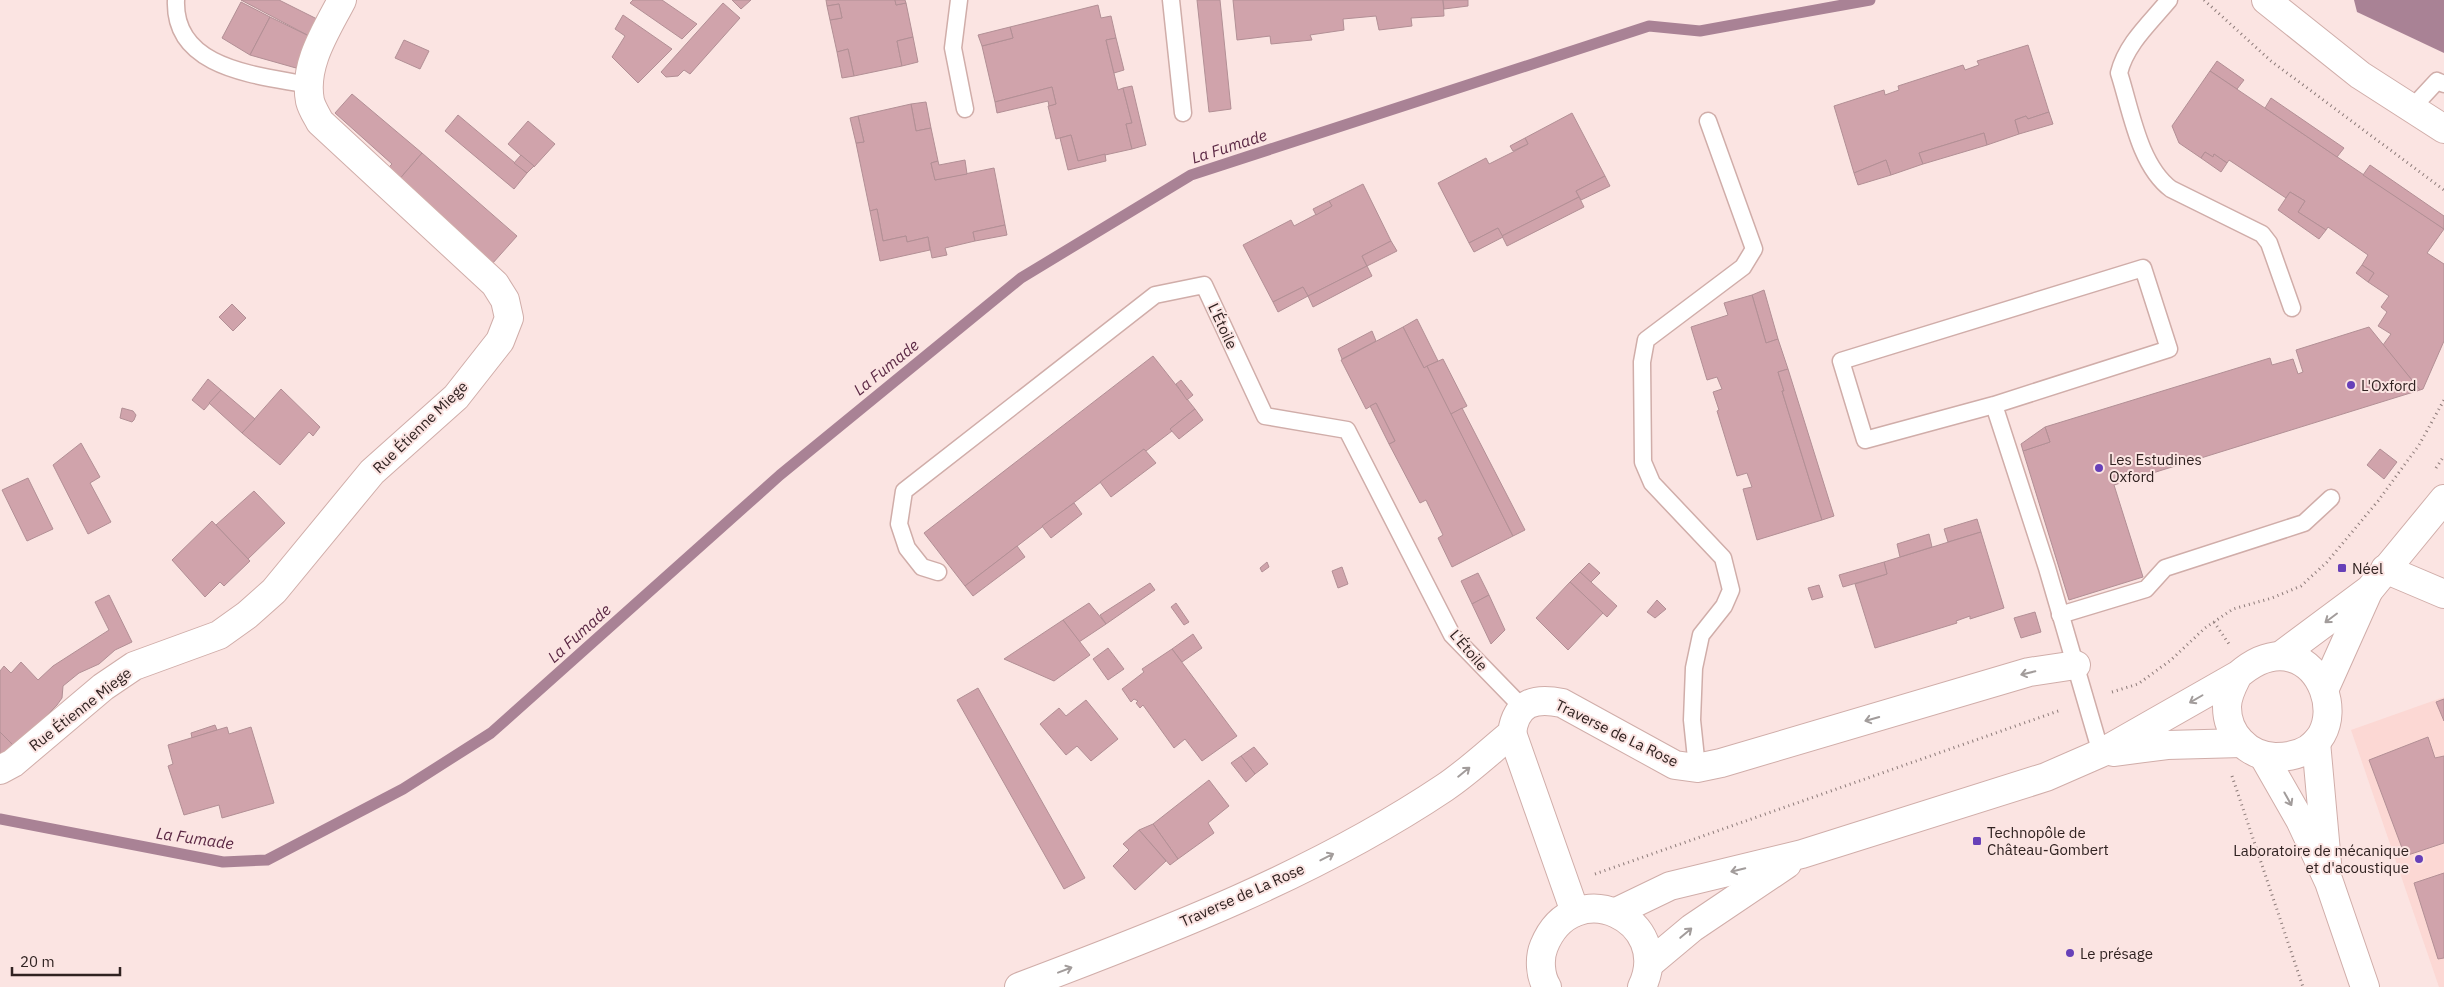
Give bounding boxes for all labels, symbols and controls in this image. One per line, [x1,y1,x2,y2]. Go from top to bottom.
water label: La Fumade [1189,124,1269,168]
street label: L'Étoile [1204,300,1242,352]
water label: La Fumade [849,335,923,399]
place label: L'Oxford [2361,376,2417,395]
street label: Rue Étienne Miege [368,377,472,477]
marker: L'Oxford [2345,379,2357,391]
place label: Les Estudines Oxford [2109,450,2202,486]
marker: Les Estudines Oxford [2093,462,2105,474]
place label: Néel [2352,559,2383,578]
marker: Néel [2336,562,2348,574]
water label: La Fumade [543,599,615,667]
one-way arrow [2325,612,2338,623]
street label: L'Étoile [1446,625,1492,675]
street label: Rue Étienne Miege [25,663,135,755]
one-way arrow [2020,669,2036,678]
street label: Traverse de La Rose [1553,695,1681,771]
one-way arrow [2189,695,2204,704]
one-way arrow [1864,714,1880,724]
one-way arrow [1458,766,1471,777]
one-way arrow [2283,792,2293,807]
water label: La Fumade [155,823,235,853]
place label: Technopôle de Château-Gombert [1987,823,2109,859]
marker: Technopôle de Château-Gombert [1971,835,1983,847]
place label: Laboratoire de mécanique et d'acoustique [2233,841,2409,877]
one-way arrow [1319,852,1334,862]
marker: Laboratoire de mécanique et d'acoustique [2413,853,2425,865]
street label: Traverse de La Rose [1177,859,1307,931]
one-way arrow [1730,866,1746,875]
one-way arrow [1680,927,1693,938]
scale bar [12,944,120,976]
place label: Le présage [2080,944,2153,963]
marker: Le présage [2064,947,2076,959]
text: 20 m [20,952,55,971]
one-way arrow [1057,965,1072,974]

